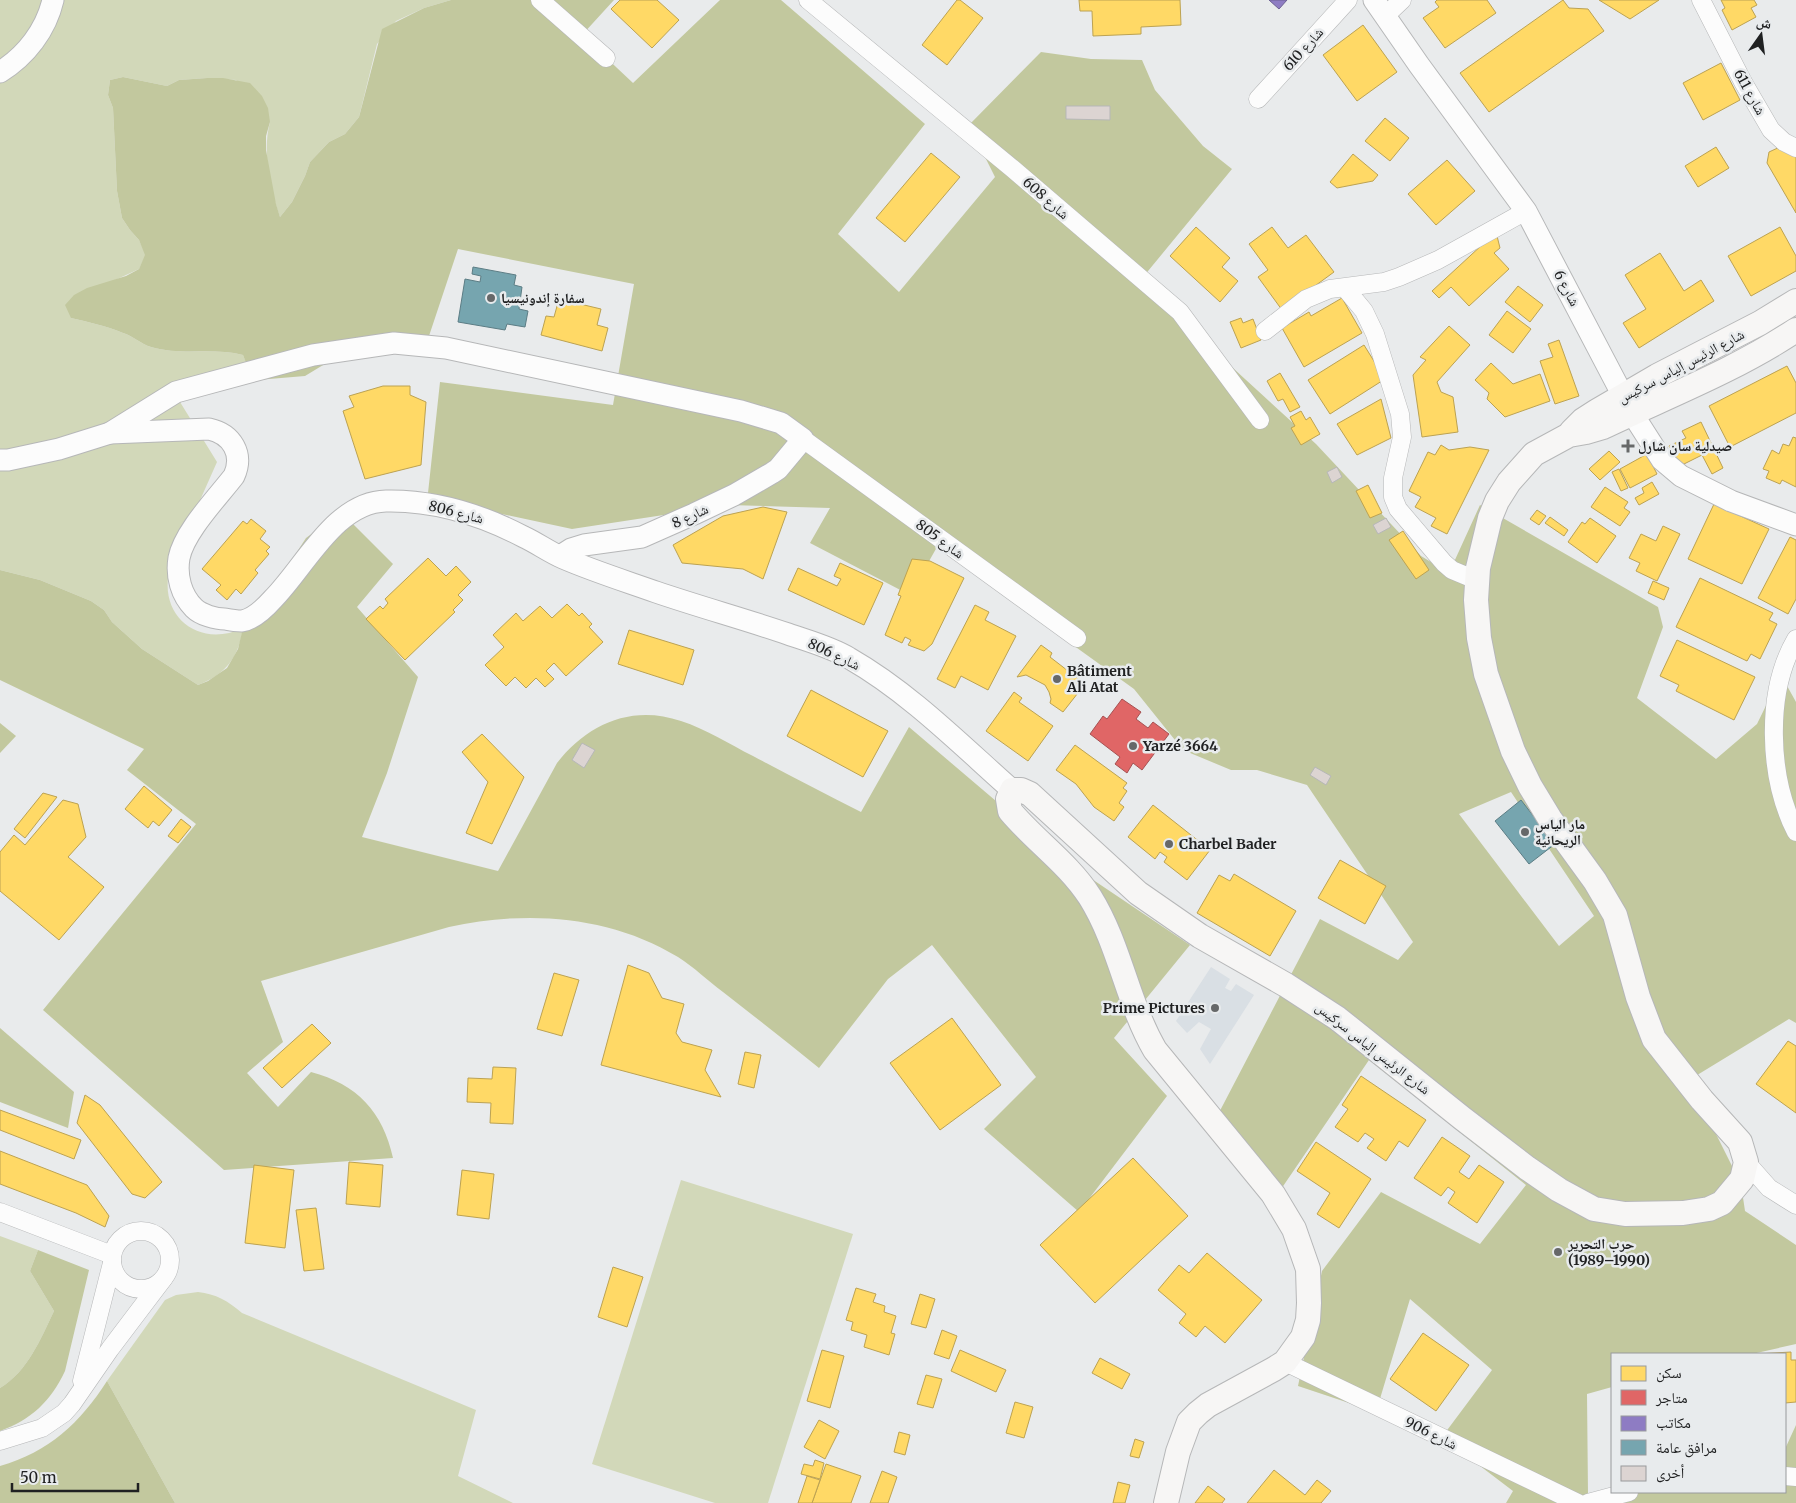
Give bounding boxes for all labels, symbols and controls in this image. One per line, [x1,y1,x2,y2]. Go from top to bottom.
north arrow [1736,10,1786,60]
text: ش [1755,12,1774,33]
street label: شارع 610 [1279,24,1328,75]
street label: شارع 611 [1729,66,1770,119]
street label: شارع 608 [1018,173,1073,224]
street label: شارع 6 [1549,267,1584,310]
place label: سفارة إندونيسيا [501,289,585,307]
marker: سفارة إندونيسيا [485,292,497,304]
street label: شارع الرئيس إلياس سركيس [1615,325,1748,408]
place label: صيدلية سان شارل [1638,437,1732,455]
marker: صيدلية سان شارل [1622,440,1634,452]
street label: شارع 806 [427,497,485,528]
street label: شارع 8 [669,500,712,533]
street label: شارع 805 [912,516,968,563]
street label: شارع 806 [805,634,863,675]
place label: Bâtiment Ali Atat [1066,662,1132,696]
marker: Bâtiment Ali Atat [1051,673,1063,685]
place label: Yarzé 3664 [1142,737,1218,755]
marker: Yarzé 3664 [1127,740,1139,752]
place label: مار الياس الريحانية [1535,815,1585,849]
marker: مار الياس الريحانية [1519,826,1531,838]
place label: Charbel Bader [1179,835,1277,853]
marker: Charbel Bader [1163,838,1175,850]
street label: شارع الرئيس إلياس سركيس [1311,998,1434,1099]
place label: Prime Pictures [1103,999,1205,1017]
marker: Prime Pictures [1209,1002,1221,1014]
place label: حرب التحرير (1989–1990) [1567,1235,1650,1269]
marker: حرب التحرير (1989–1990) [1552,1246,1564,1258]
legend [1611,1353,1786,1493]
text: سكن [1656,1363,1682,1383]
text: متاجر [1655,1388,1688,1407]
street label: شارع 906 [1401,1413,1460,1454]
text: مكاتب [1656,1413,1691,1432]
text: مرافق عامة [1656,1438,1717,1458]
scale bar [12,1460,139,1492]
text: أخرى [1656,1463,1685,1483]
text: 50 m [20,1468,57,1487]

